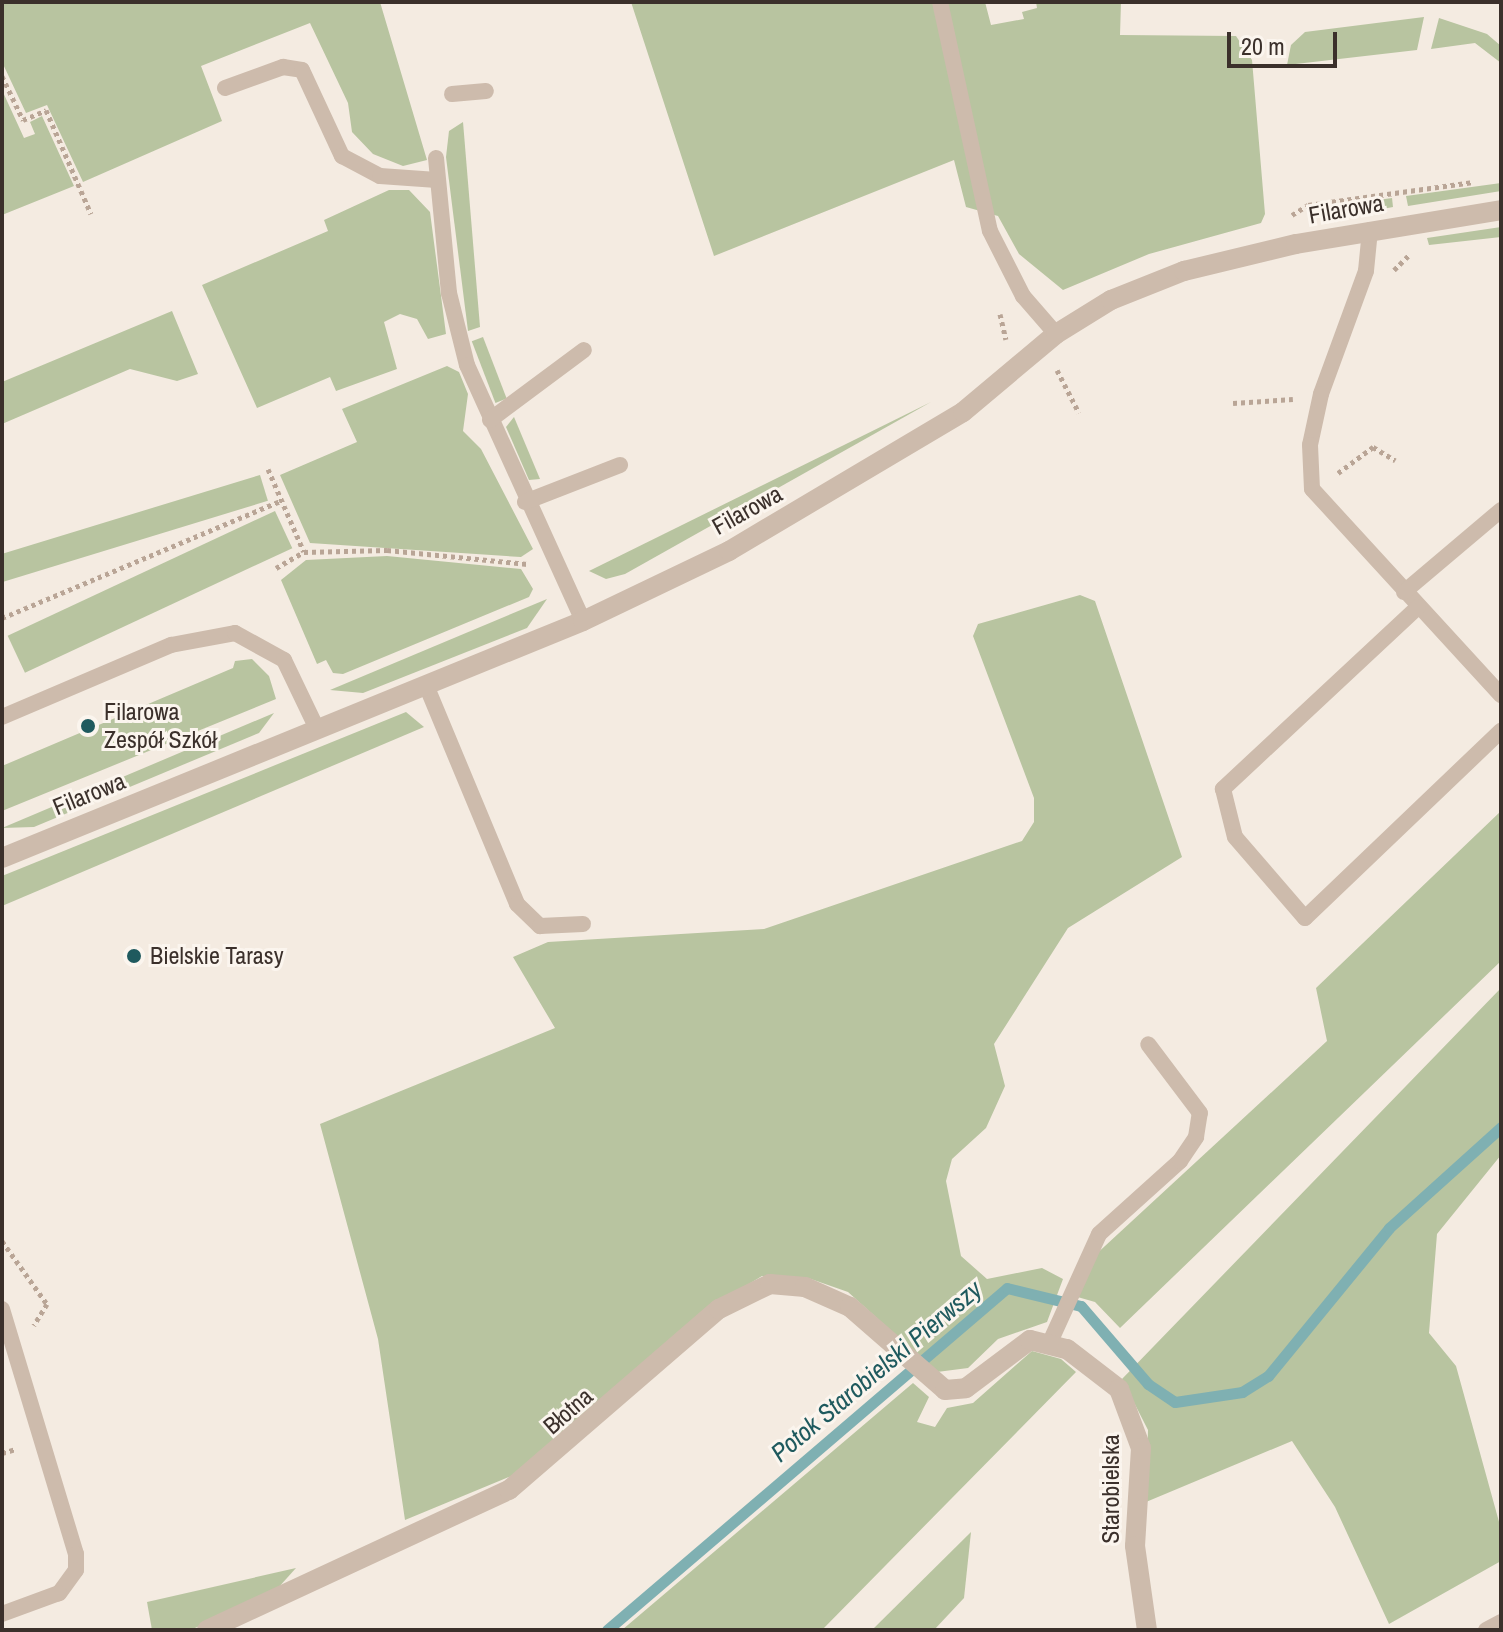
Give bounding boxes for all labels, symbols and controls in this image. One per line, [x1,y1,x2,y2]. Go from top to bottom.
scale bar [1231,16,1341,66]
text: 20 m [1241,30,1285,62]
street label: Filarowa [1306,188,1386,230]
street label: Filarowa [707,479,787,541]
place label: Filarowa Zespół Szkół [104,698,217,754]
marker: Filarowa Zespół Szkół [79,717,97,735]
street label: Filarowa [49,767,129,821]
place label: Bielskie Tarasy [150,942,284,970]
marker: Bielskie Tarasy [125,947,143,965]
water label: Potok Starobielski Pierwszy [764,1274,988,1468]
street label: Błotna [537,1382,599,1440]
street label: Starobielska [1097,1434,1125,1544]

